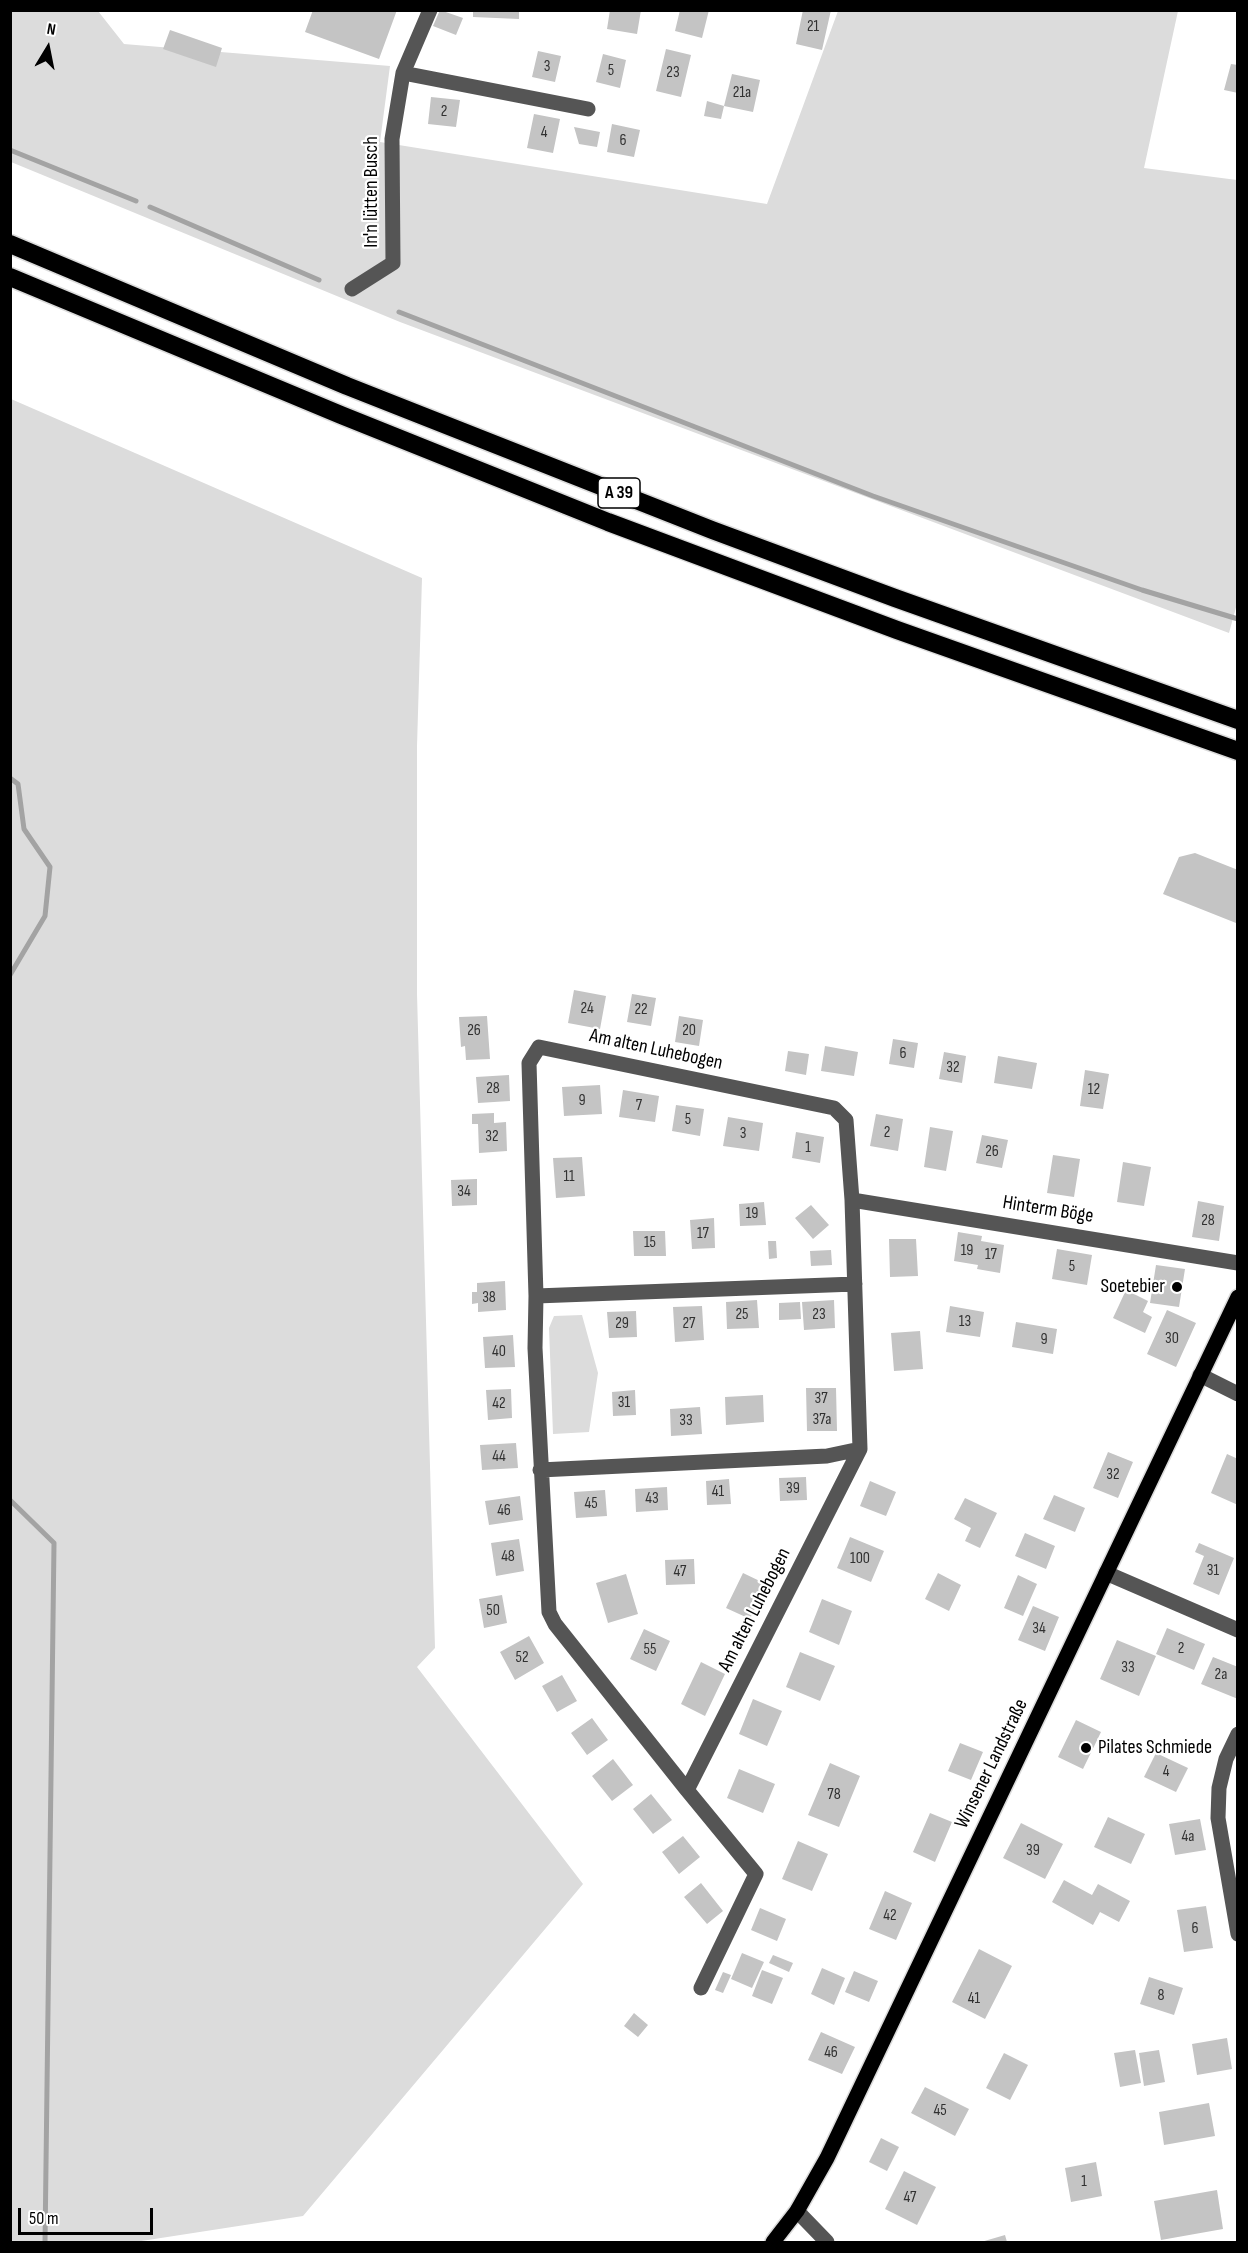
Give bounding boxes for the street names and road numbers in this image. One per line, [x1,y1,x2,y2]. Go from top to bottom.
street label: In'n lütten Busch [360,136,384,248]
road number: A 39 [598,478,640,508]
street label: Am alten Luhebogen [587,1024,725,1076]
street label: Hinterm Böge [1001,1191,1095,1229]
street label: Am alten Luhebogen [714,1544,796,1676]
street label: Winsener Landstraße [950,1695,1034,1833]

